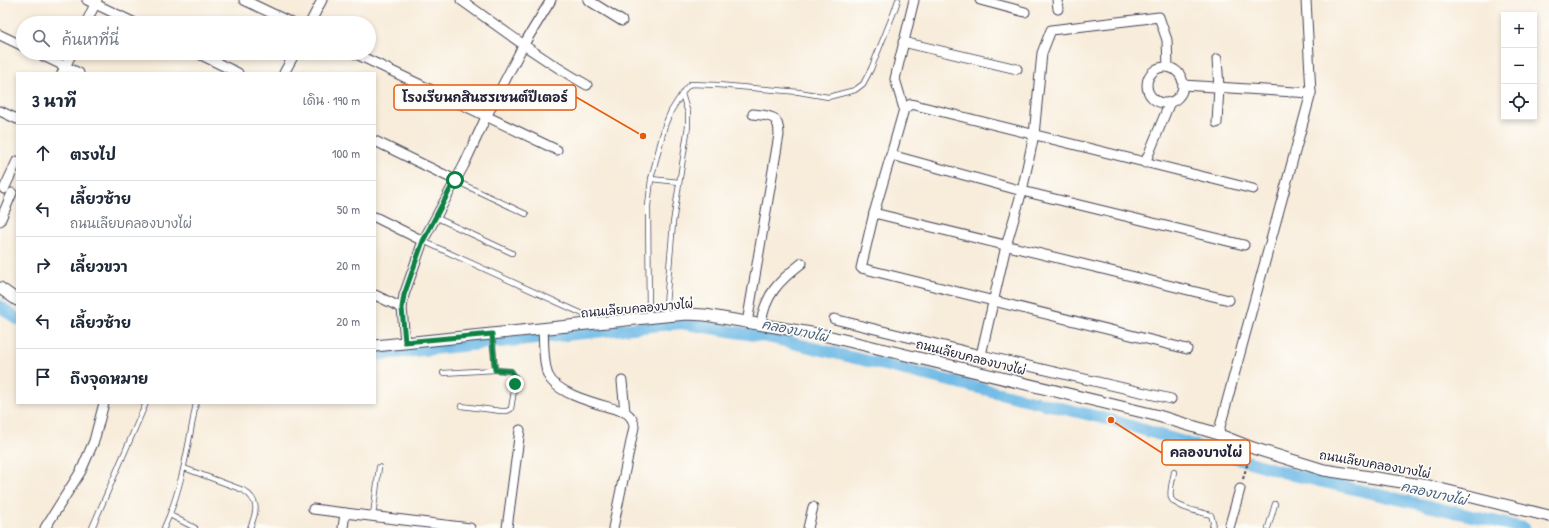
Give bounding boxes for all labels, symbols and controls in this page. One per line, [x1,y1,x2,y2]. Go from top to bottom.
map controls [1501,12,1537,120]
button: + [1501,12,1537,48]
search box [16,16,376,60]
icon: search [30,27,52,49]
text: ค้นหาที่นี่ [62,29,119,50]
button: − [1501,48,1537,84]
button: locate [1501,84,1537,120]
callout: โรงเรียนกสินธรเซนต์ปีเตอร์ [394,85,576,110]
text: โรงเรียนกสินธรเซนต์ปีเตอร์ [401,88,568,106]
text: 3 นาที [32,89,76,112]
text: เดิน · 190 m [303,91,360,109]
icon: ahead [32,142,54,164]
text: ตรงไป [70,144,116,165]
text: 100 m [332,144,360,162]
route start [446,171,464,189]
text: เลี้ยวซ้าย [70,188,131,209]
icon: left [32,198,54,220]
text: 50 m [337,200,360,218]
text: ถนนเลียบคลองบางไผ่ [70,214,192,232]
icon: right [32,254,54,276]
text: เลี้ยวขวา [70,256,128,277]
text: 20 m [336,256,360,274]
street label: ถนนเลียบคลองบางไผ่ [580,295,694,321]
icon: left [32,310,54,332]
text: เลี้ยวซ้าย [70,312,131,333]
text: 20 m [336,312,360,330]
water label: คลองบางไผ่ [760,314,833,346]
street label: ถนนเลียบคลองบางไผ่ [914,335,1028,379]
icon: arrive [32,366,54,388]
text: ถึงจุดหมาย [70,368,148,389]
route end [506,375,524,393]
callout: คลองบางไผ่ [1162,440,1250,465]
text: คลองบางไผ่ [1170,443,1242,461]
street label: ถนนเลียบคลองบางไผ่ [1318,446,1432,482]
water label: คลองบางไผ่ [1399,477,1472,510]

